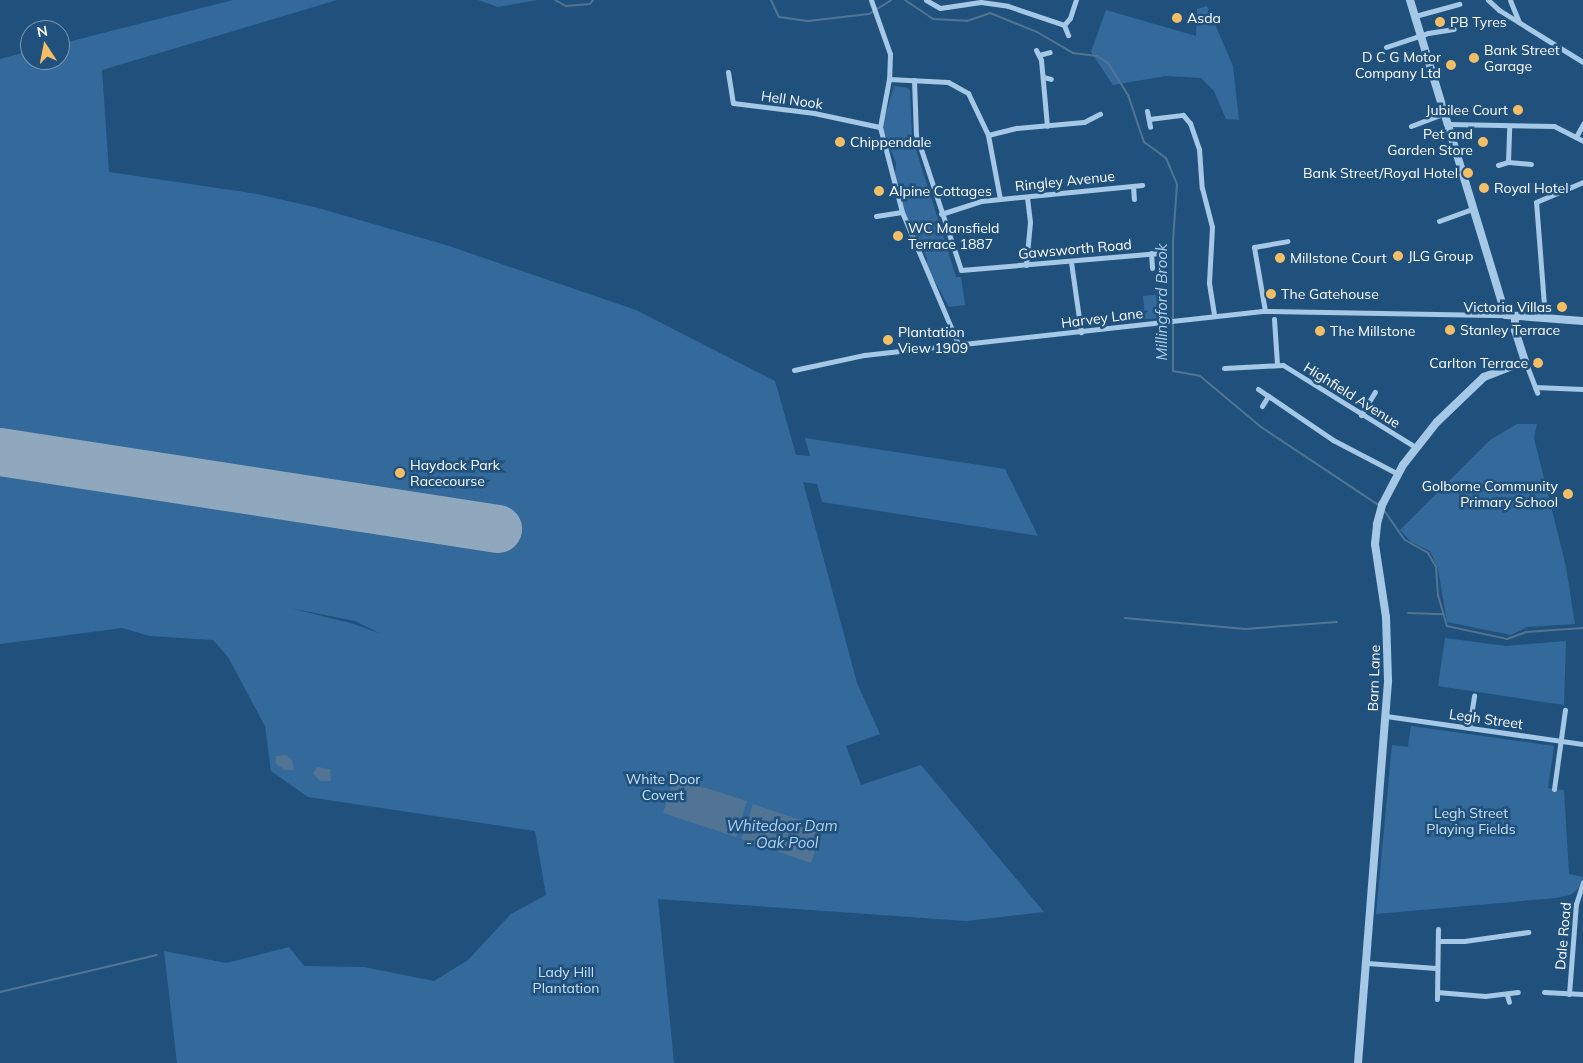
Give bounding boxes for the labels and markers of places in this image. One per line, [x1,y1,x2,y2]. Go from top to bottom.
place label: Asda [1187,10,1221,26]
marker: Asda [1171,12,1183,24]
place label: PB Tyres [1450,14,1507,30]
marker: PB Tyres [1434,16,1446,28]
place label: Bank Street Garage [1484,42,1560,74]
place label: D C G Motor Company Ltd [1355,49,1441,82]
marker: Bank Street Garage [1468,52,1480,64]
marker: D C G Motor Company Ltd [1445,59,1457,71]
place label: Jubilee Court [1426,102,1508,118]
marker: Jubilee Court [1512,104,1524,116]
place label: Pet and Garden Store [1387,126,1473,158]
place label: Chippendale [850,134,931,150]
marker: Chippendale [834,136,846,148]
marker: Pet and Garden Store [1477,136,1489,148]
place label: Bank Street/Royal Hotel [1303,165,1458,181]
marker: Bank Street/Royal Hotel [1462,167,1474,179]
place label: Royal Hotel [1494,180,1569,196]
marker: Royal Hotel [1478,182,1490,194]
place label: Alpine Cottages [889,183,992,199]
marker: Alpine Cottages [873,185,885,197]
place label: WC Mansfield Terrace 1887 [908,220,1000,252]
marker: WC Mansfield Terrace 1887 [892,230,904,242]
place label: JLG Group [1408,248,1473,264]
place label: Millstone Court [1290,250,1387,266]
marker: JLG Group [1392,250,1404,262]
marker: Millstone Court [1274,252,1286,264]
place label: The Gatehouse [1281,286,1379,302]
marker: The Gatehouse [1265,288,1277,300]
place label: Victoria Villas [1464,299,1552,315]
marker: Victoria Villas [1556,301,1568,313]
place label: Stanley Terrace [1460,322,1560,338]
place label: The Millstone [1330,323,1415,339]
place label: Plantation View 1909 [898,324,968,357]
marker: Stanley Terrace [1444,324,1456,336]
marker: The Millstone [1314,325,1326,337]
marker: Plantation View 1909 [882,334,894,346]
place label: Carlton Terrace [1429,355,1528,371]
marker: Carlton Terrace [1532,357,1544,369]
place label: Haydock Park Racecourse [410,457,500,490]
marker: Haydock Park Racecourse [394,467,406,479]
place label: Golborne Community Primary School [1422,478,1558,511]
marker: Golborne Community Primary School [1562,488,1574,500]

